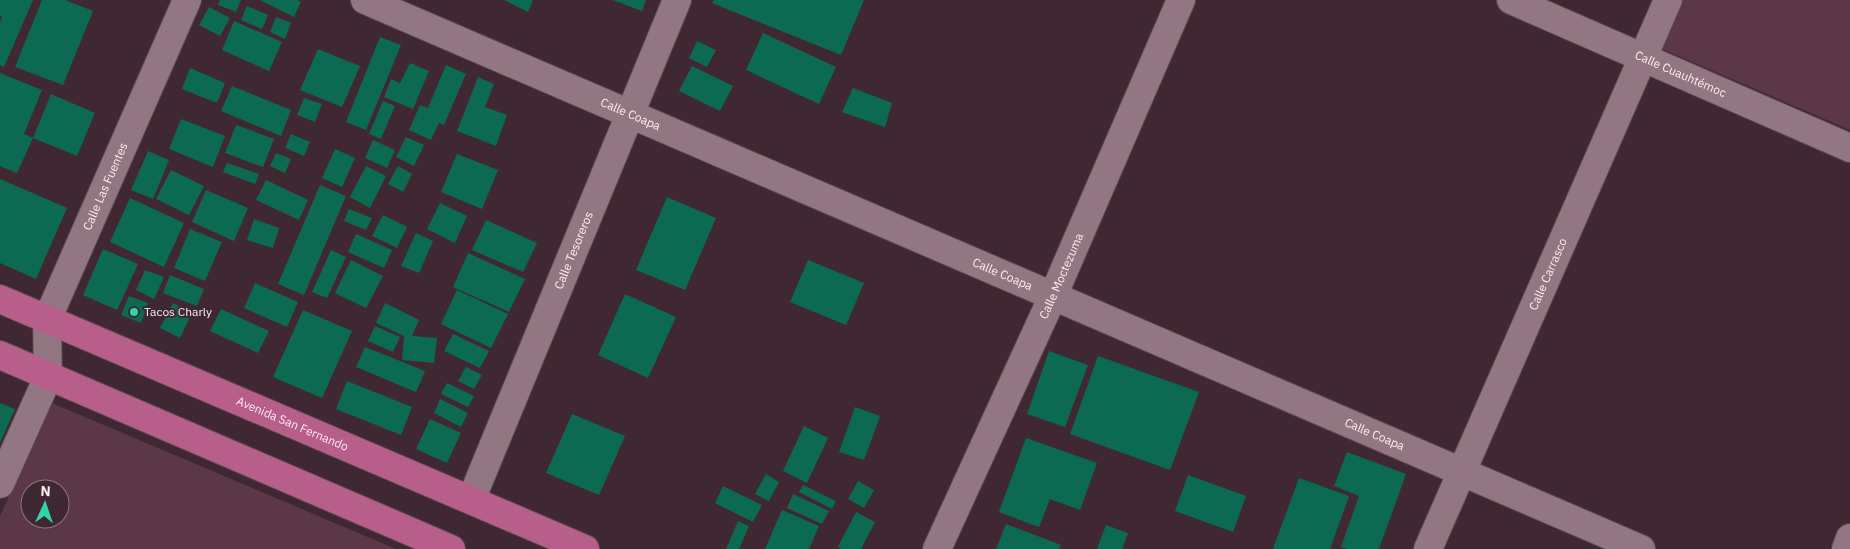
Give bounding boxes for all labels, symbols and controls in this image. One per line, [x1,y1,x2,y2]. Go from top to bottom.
street label: Calle Cuauhtémoc [1633,47,1729,100]
street label: Calle Coapa [598,94,663,133]
street label: Calle Las Fuentes [79,140,131,232]
street label: Calle Tesoreros [551,209,596,291]
street label: Calle Moctezuma [1036,230,1087,321]
street label: Calle Carrasco [1525,235,1570,312]
street label: Calle Coapa [970,254,1035,294]
place label: Tacos Charly [144,304,212,319]
marker: Tacos Charly [128,306,140,318]
street label: Avenida San Fernando [234,393,351,454]
street label: Calle Coapa [1342,414,1408,454]
north arrow [20,479,70,529]
text: N [40,482,51,500]

